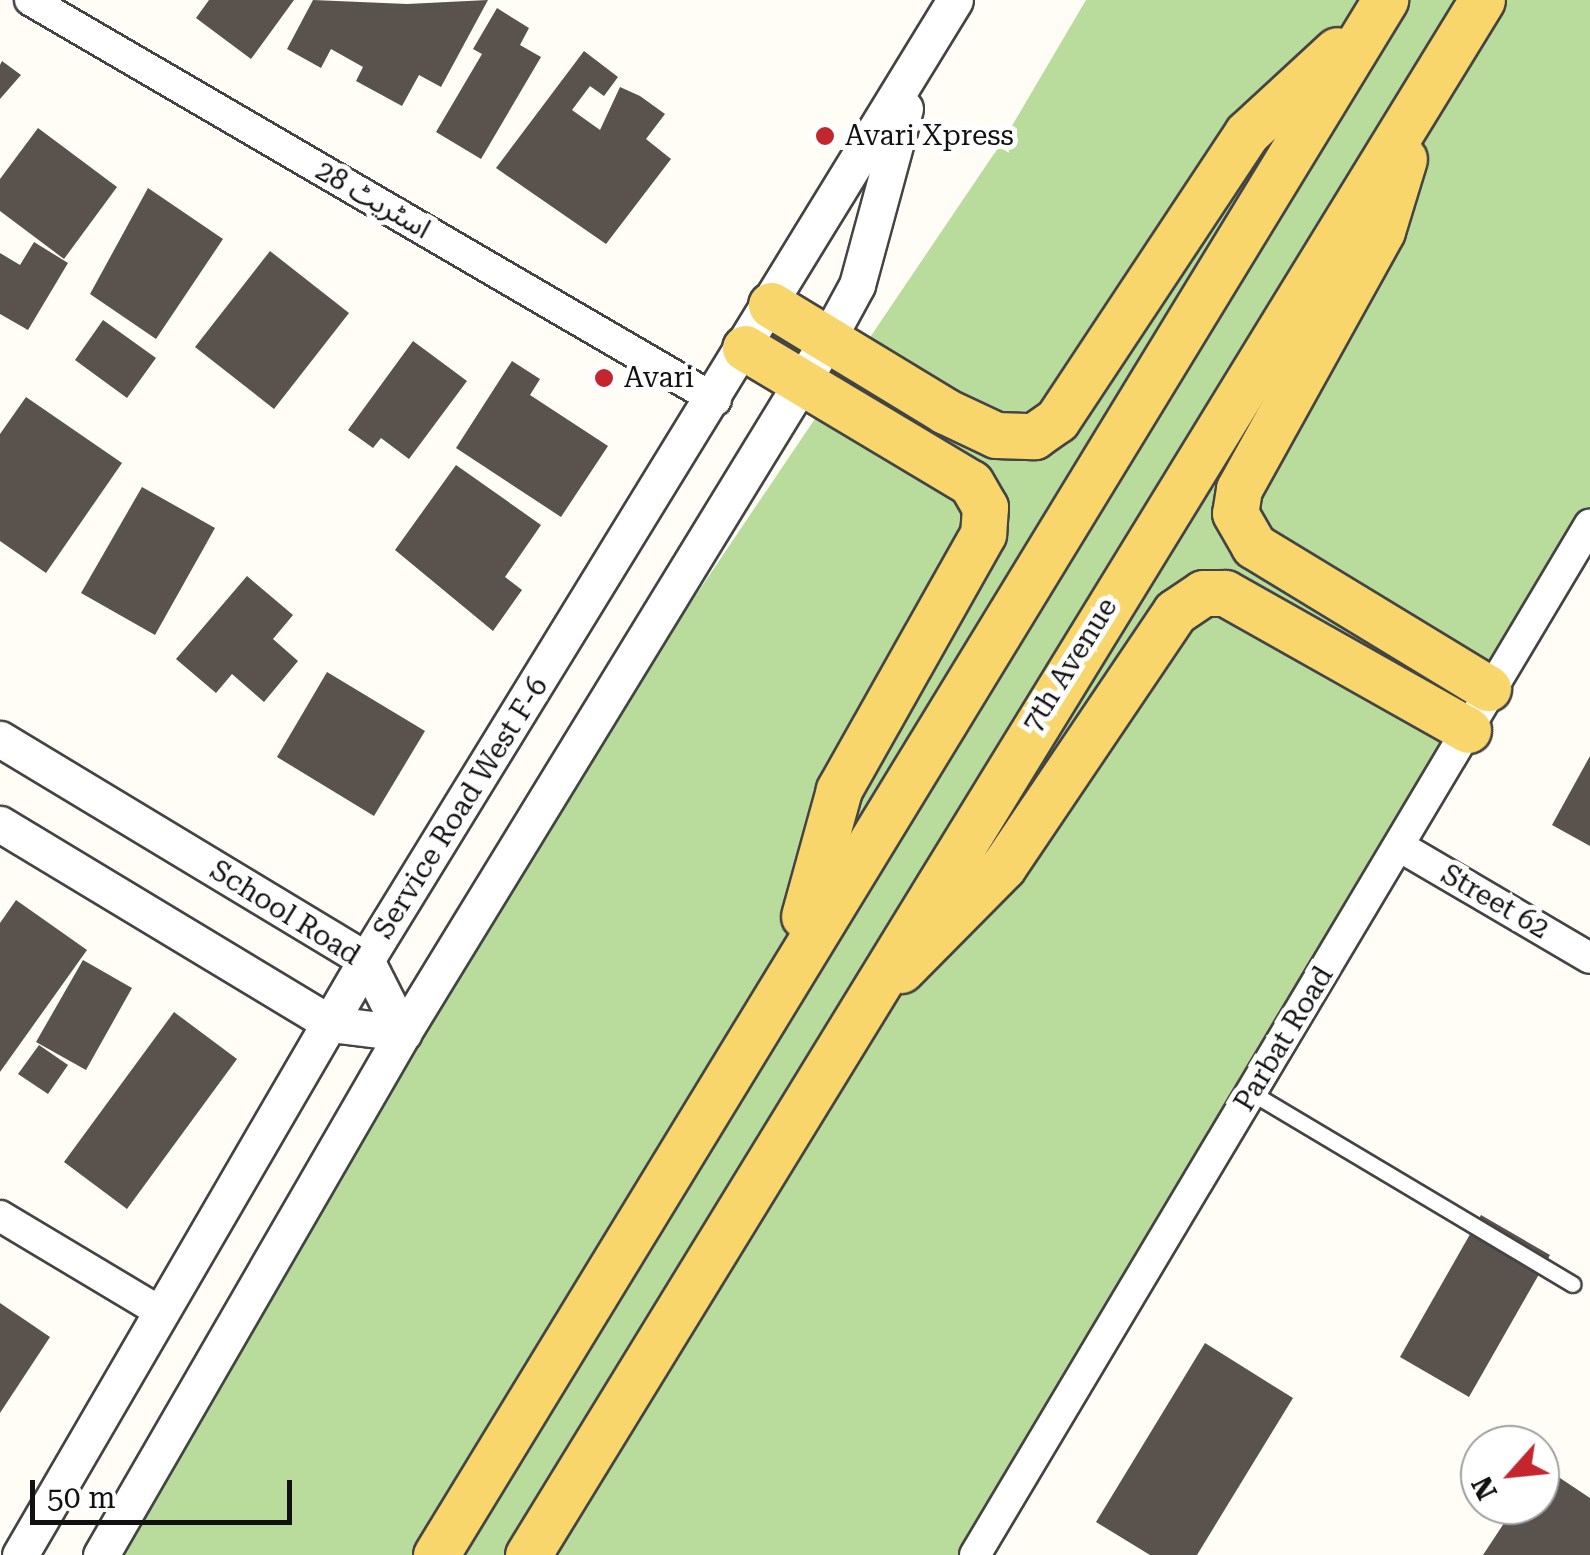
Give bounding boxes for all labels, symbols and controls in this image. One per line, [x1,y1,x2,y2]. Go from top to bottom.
place label: Avari Xpress [845,119,1014,153]
marker: Avari Xpress [814,125,836,147]
street label: اسٹریٹ 28 [310,154,436,246]
place label: Avari [624,361,694,395]
marker: Avari [593,367,615,389]
street label: 7th Avenue [1016,592,1124,738]
street label: Service Road West F-6 [367,671,555,945]
street label: School Road [204,854,366,972]
street label: Street 62 [1435,858,1555,946]
street label: Parbat Road [1228,961,1340,1117]
north arrow [1460,1425,1560,1525]
scale bar [35,1460,298,1522]
text: N [1465,1471,1504,1505]
text: 50 m [47,1480,116,1515]

